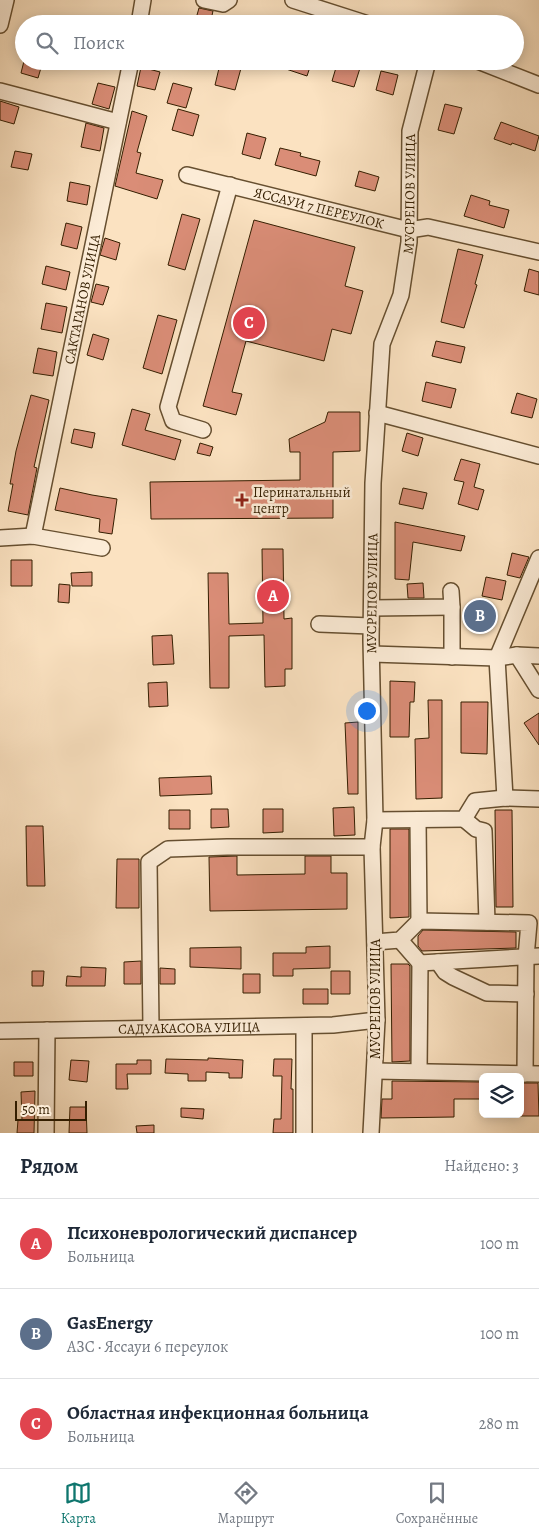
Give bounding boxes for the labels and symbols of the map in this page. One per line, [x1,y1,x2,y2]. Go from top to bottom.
street label: МУСРЕПОВ УЛИЦА [398,133,420,255]
street label: ЯССАУИ 7 ПЕРЕУЛОК [252,183,386,233]
street label: САКТАГАНОВ УЛИЦА [60,232,105,366]
pin: C [233,304,265,342]
place label: Перинатальный центр [253,483,351,518]
marker: Перинатальный центр [235,493,249,507]
street label: МУСРЕПОВ УЛИЦА [362,532,382,654]
pin: A [257,577,289,615]
pin: B [464,597,496,635]
your location [354,698,380,724]
street label: МУСРЕПОВ УЛИЦА [366,938,385,1059]
street label: САДУАКАСОВА УЛИЦА [118,1017,261,1039]
scale bar [15,1098,88,1121]

